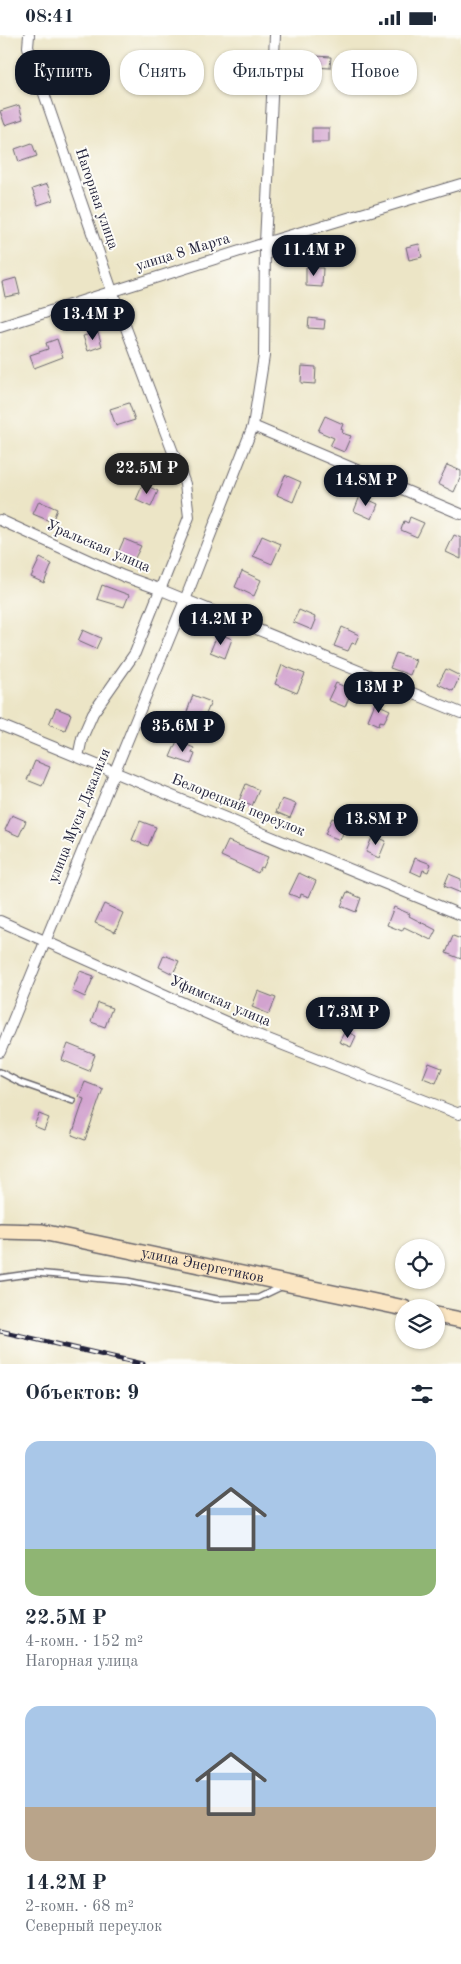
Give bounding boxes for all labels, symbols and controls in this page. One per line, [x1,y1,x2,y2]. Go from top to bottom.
text: 08:41 [25,8,74,27]
chip: Купить [15,50,110,95]
chip: Снять [120,50,204,95]
chip: Фильтры [214,50,322,95]
chip: Новое [332,50,417,95]
street label: Нагорная улица [72,146,121,252]
street label: улица 8 Марта [134,231,232,274]
pin: 11.4M ₽ [268,235,360,277]
text: 11.4M ₽ [283,243,345,259]
pin: 13.4M ₽ [47,299,139,341]
text: 13.4M ₽ [62,307,124,323]
pin: 22.5M ₽ [101,453,193,495]
text: 22.5M ₽ [116,461,178,477]
pin: 14.8M ₽ [320,465,412,507]
text: 14.8M ₽ [335,473,397,489]
street label: Уральская улица [44,518,153,576]
pin: 14.2M ₽ [175,603,267,646]
text: 14.2M ₽ [190,612,252,628]
pin: 13M ₽ [344,671,414,714]
text: 13M ₽ [355,680,403,696]
pin: 35.6M ₽ [137,711,229,753]
text: 35.6M ₽ [152,719,214,735]
street label: улица Мусы Джалиля [46,747,114,885]
street label: Белорецкий переулок [169,772,307,840]
pin: 13.8M ₽ [330,803,422,846]
text: 13.8M ₽ [345,812,407,828]
street label: Уфимская улица [167,974,273,1030]
pin: 17.3M ₽ [302,997,394,1039]
text: 17.3M ₽ [317,1005,379,1021]
map controls [395,1239,445,1349]
button: locate [395,1239,445,1289]
street label: улица Энергетиков [140,1245,265,1286]
button: layers [395,1299,445,1349]
icon: filters [408,1380,436,1408]
text: Объектов: 9 [25,1383,139,1404]
icon: home [186,1474,276,1564]
text: 22.5M ₽ [25,1608,107,1629]
text: 4-комн. · 152 m² [25,1634,143,1650]
text: Нагорная улица [25,1654,138,1670]
icon: home [186,1739,276,1829]
text: 14.2M ₽ [25,1873,107,1894]
text: 2-комн. · 68 m² [25,1899,134,1915]
text: Северный переулок [25,1919,162,1935]

